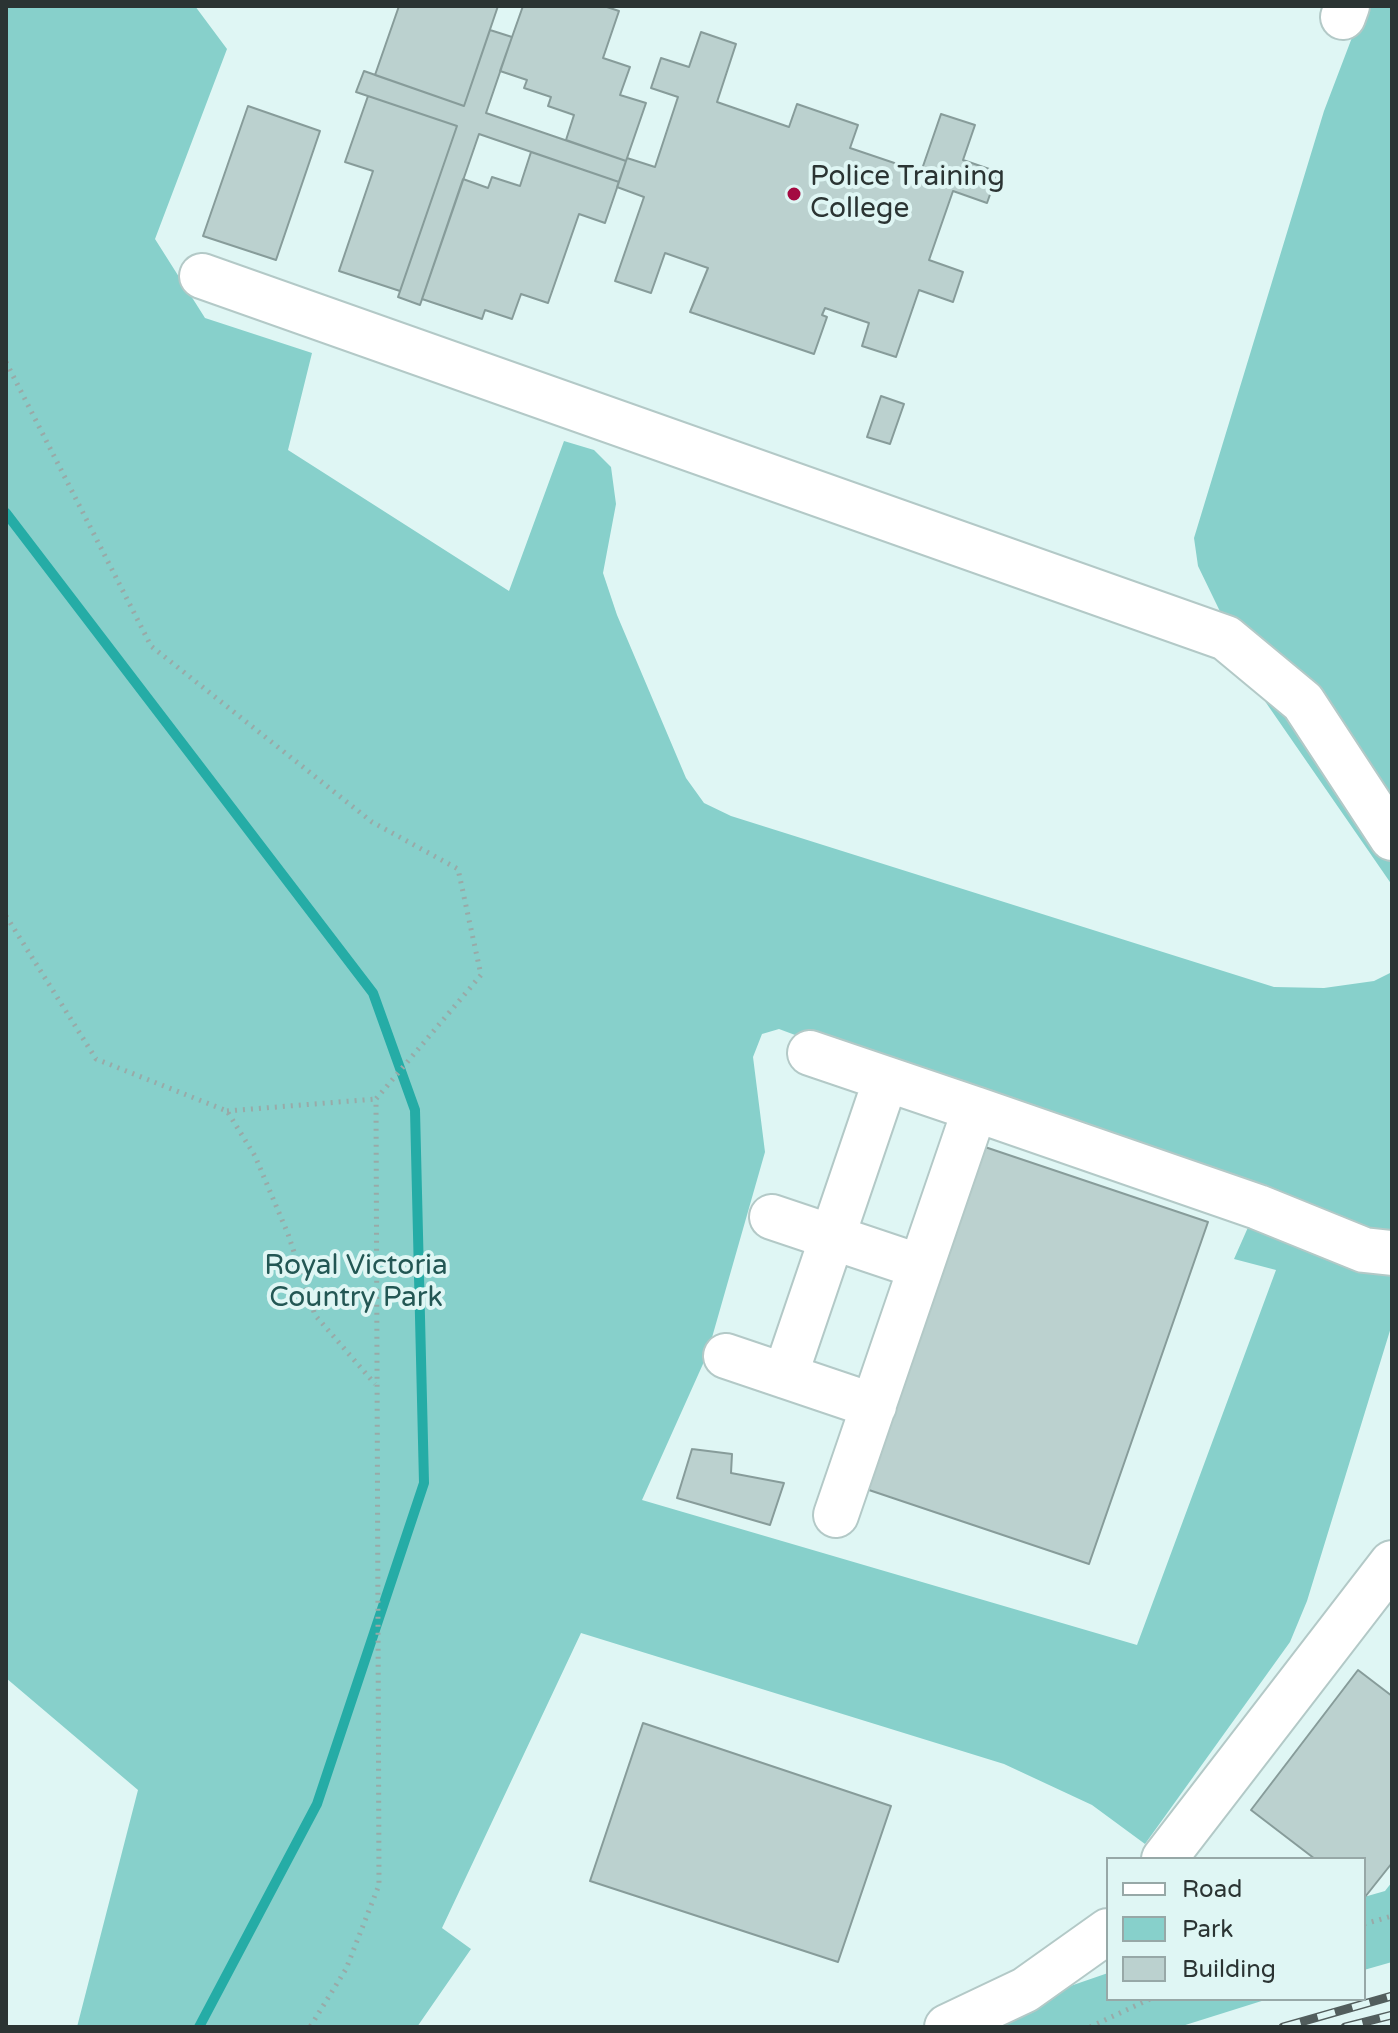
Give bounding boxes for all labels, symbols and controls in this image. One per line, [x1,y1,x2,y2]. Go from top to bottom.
place label: Police Training College [810,161,1005,227]
marker: Police Training College [785,185,803,203]
park label: Royal Victoria Country Park [264,1250,448,1316]
legend [1106,1857,1366,2001]
text: Road [1182,1875,1242,1904]
text: Park [1182,1915,1233,1944]
text: Building [1182,1955,1276,1984]

